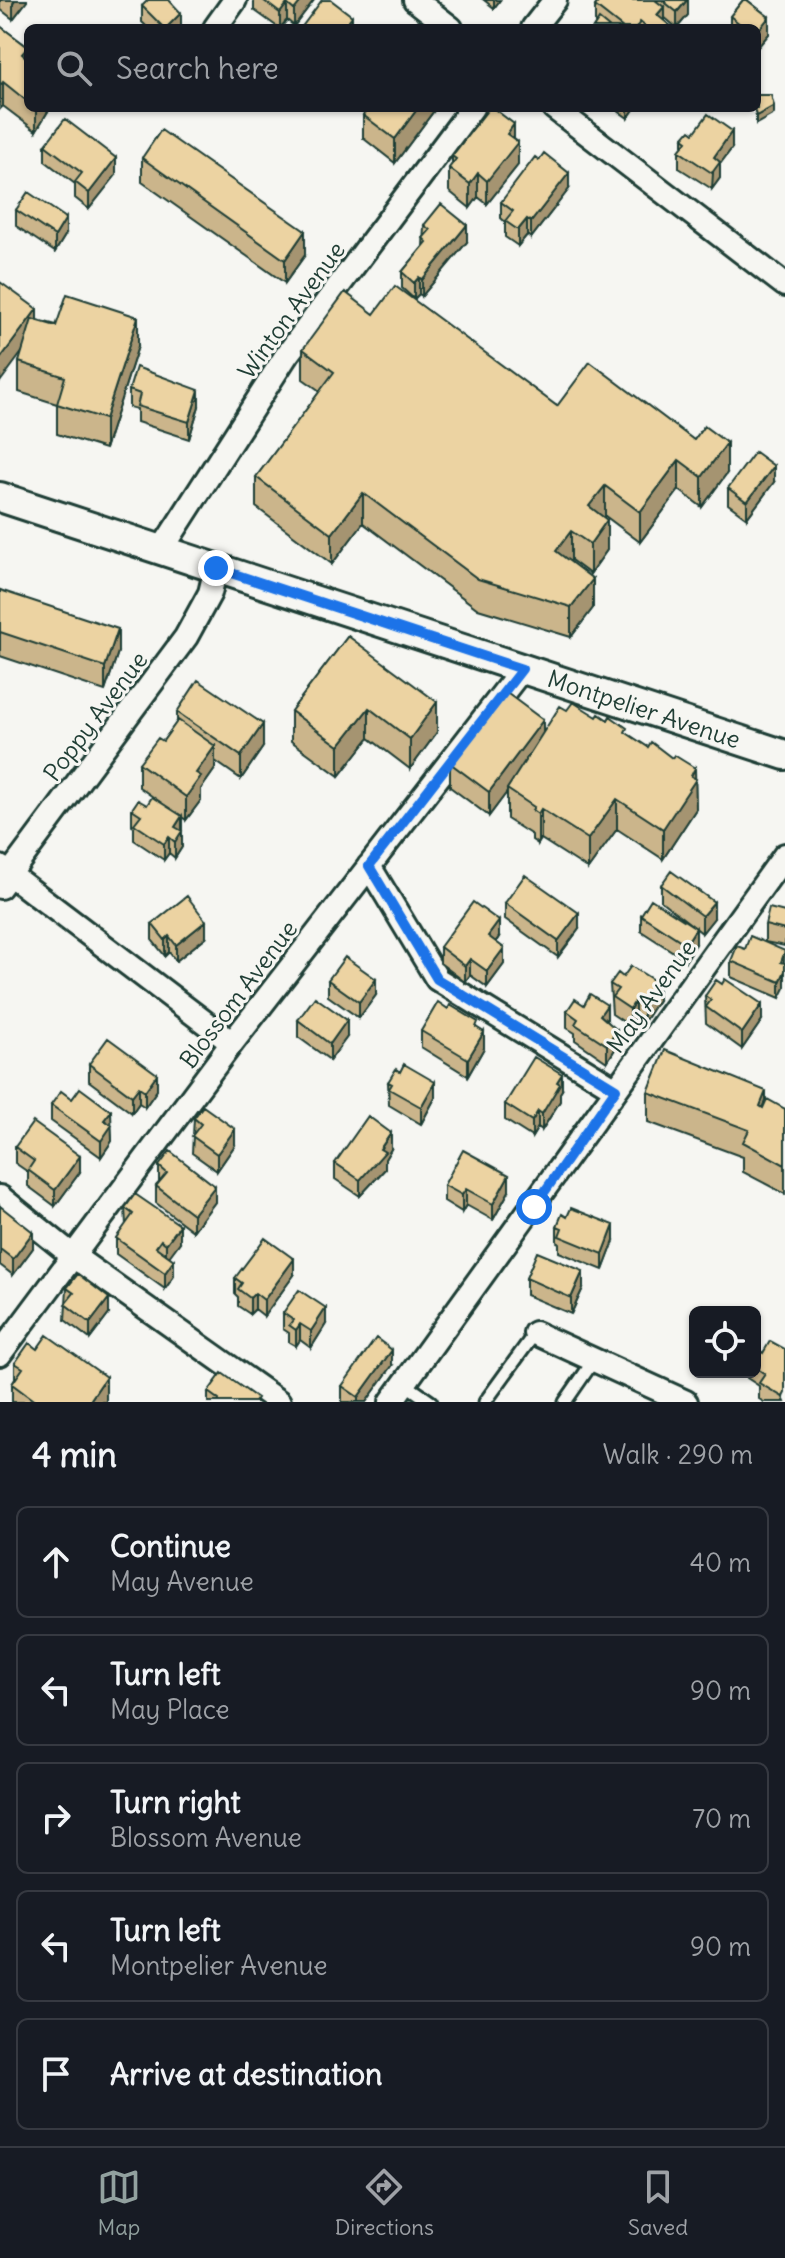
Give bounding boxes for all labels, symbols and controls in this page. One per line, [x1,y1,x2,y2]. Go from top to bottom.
search box [24,24,761,112]
icon: search [52,46,96,90]
text: Search here [116,49,279,87]
street label: Winton Avenue [231,235,351,385]
route end [198,550,234,586]
street label: Poppy Avenue [37,645,153,787]
street label: Montpelier Avenue [544,663,744,754]
street label: Blossom Avenue [173,914,303,1074]
street label: May Avenue [600,934,702,1058]
route start [516,1189,552,1225]
map controls [689,1306,761,1378]
button: locate [689,1306,761,1378]
text: 4 min [32,1433,117,1476]
text: Walk · 290 m [603,1438,753,1471]
text: Continue [110,1527,231,1565]
icon: ahead [34,1540,78,1584]
text: 40 m [690,1546,751,1579]
text: May Avenue [110,1565,254,1598]
text: Turn left [110,1655,221,1693]
icon: left [34,1668,78,1712]
text: 90 m [690,1674,751,1707]
text: May Place [110,1693,230,1726]
text: Turn right [110,1783,241,1821]
icon: right [34,1796,78,1840]
text: 70 m [692,1802,751,1835]
text: Blossom Avenue [110,1821,302,1854]
text: Turn left [110,1911,221,1949]
icon: left [34,1924,78,1968]
text: 90 m [690,1930,751,1963]
text: Montpelier Avenue [110,1949,328,1982]
icon: arrive [34,2052,78,2096]
text: Arrive at destination [110,2055,382,2093]
tab: Map [97,2165,141,2241]
tab: Directions [335,2165,434,2241]
tab: Saved [628,2165,688,2241]

